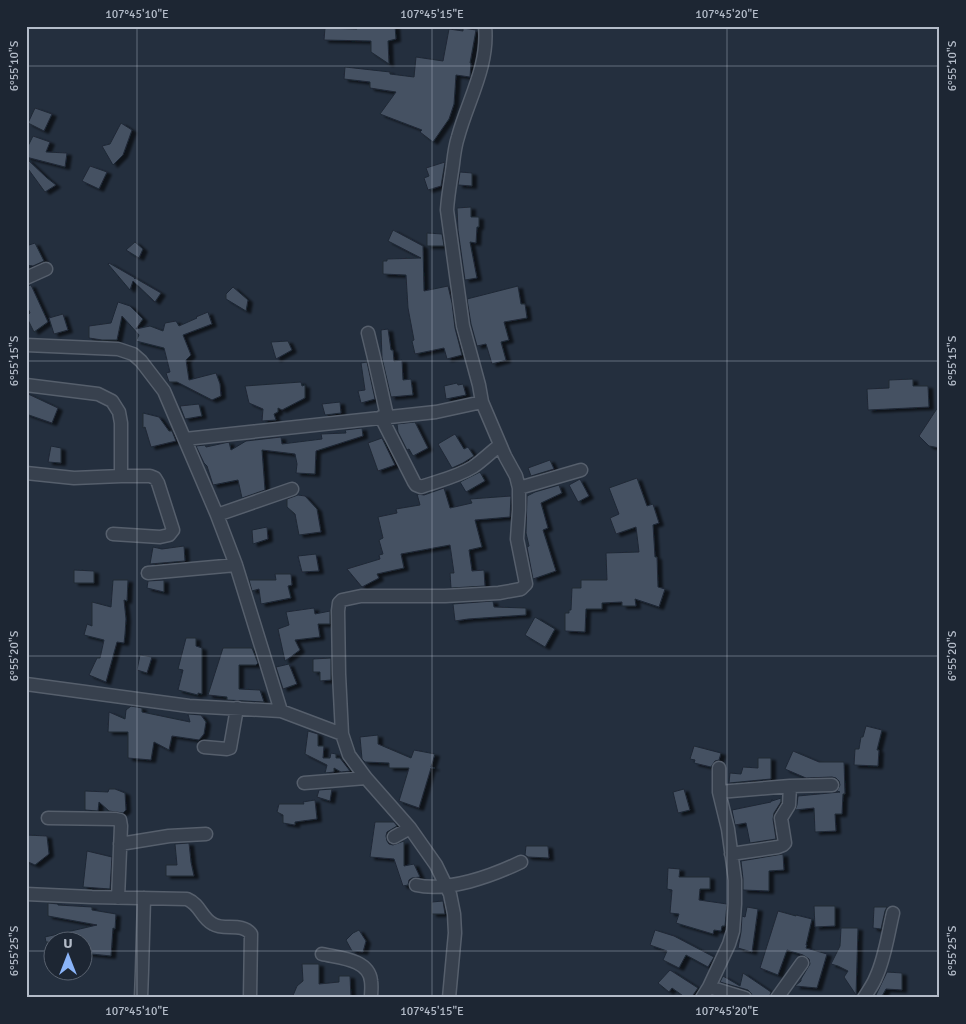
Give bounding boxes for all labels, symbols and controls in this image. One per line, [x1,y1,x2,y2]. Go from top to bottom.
text: 107°45'10"E [105,7,169,22]
text: 107°45'15"E [400,7,464,22]
text: 107°45'20"E [695,7,759,22]
text: 6°55'10"S [7,40,22,91]
text: 6°55'10"S [945,40,960,91]
text: 6°55'15"S [7,335,22,386]
text: 6°55'15"S [945,335,960,386]
text: 6°55'20"S [7,630,22,681]
text: 6°55'20"S [945,630,960,681]
text: 6°55'25"S [7,925,22,976]
text: 6°55'25"S [945,925,960,976]
north arrow [42,932,92,982]
text: U [63,935,73,952]
text: 107°45'10"E [105,1004,169,1019]
text: 107°45'15"E [400,1004,464,1019]
text: 107°45'20"E [695,1004,759,1019]

